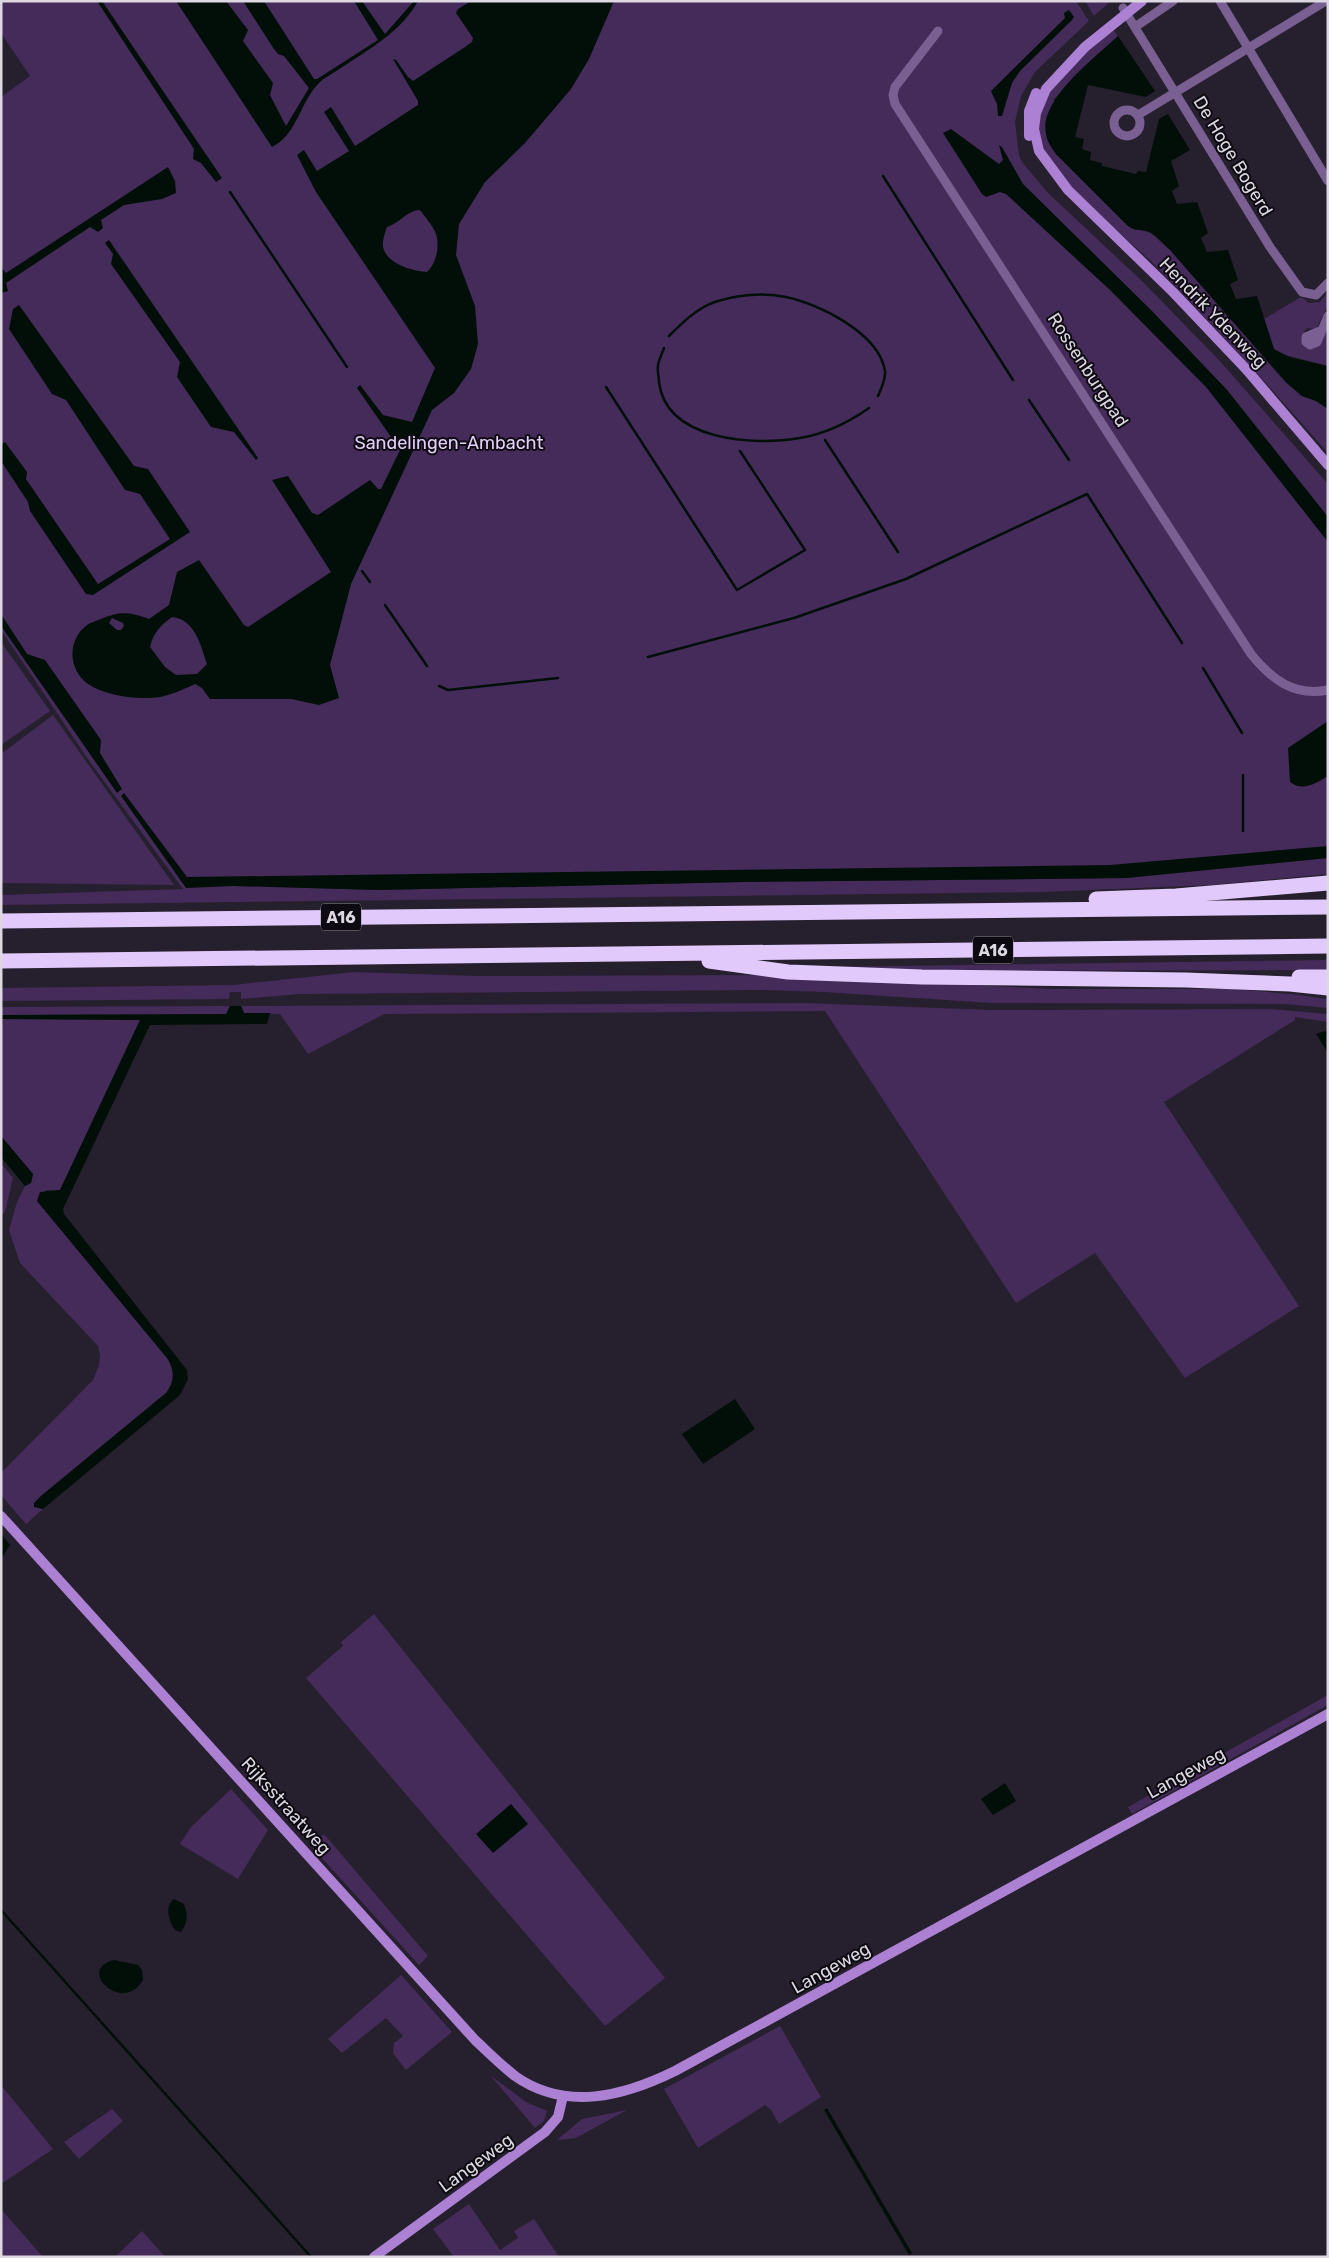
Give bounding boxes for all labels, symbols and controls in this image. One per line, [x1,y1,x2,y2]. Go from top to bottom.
street label: De Hoge Bogerd [1189,92,1277,220]
street label: Hendrik Ydenweg [1155,253,1271,373]
street label: Rossenburgpad [1043,309,1133,431]
park label: Sandelingen-Ambacht [354,432,544,454]
road number: A16 [321,904,361,930]
road number: A16 [973,936,1013,964]
street label: Langeweg [1143,1742,1229,1804]
street label: Rijksstraatweg [236,1753,336,1859]
street label: Langeweg [788,1937,874,1999]
street label: Langeweg [435,2129,517,2197]

